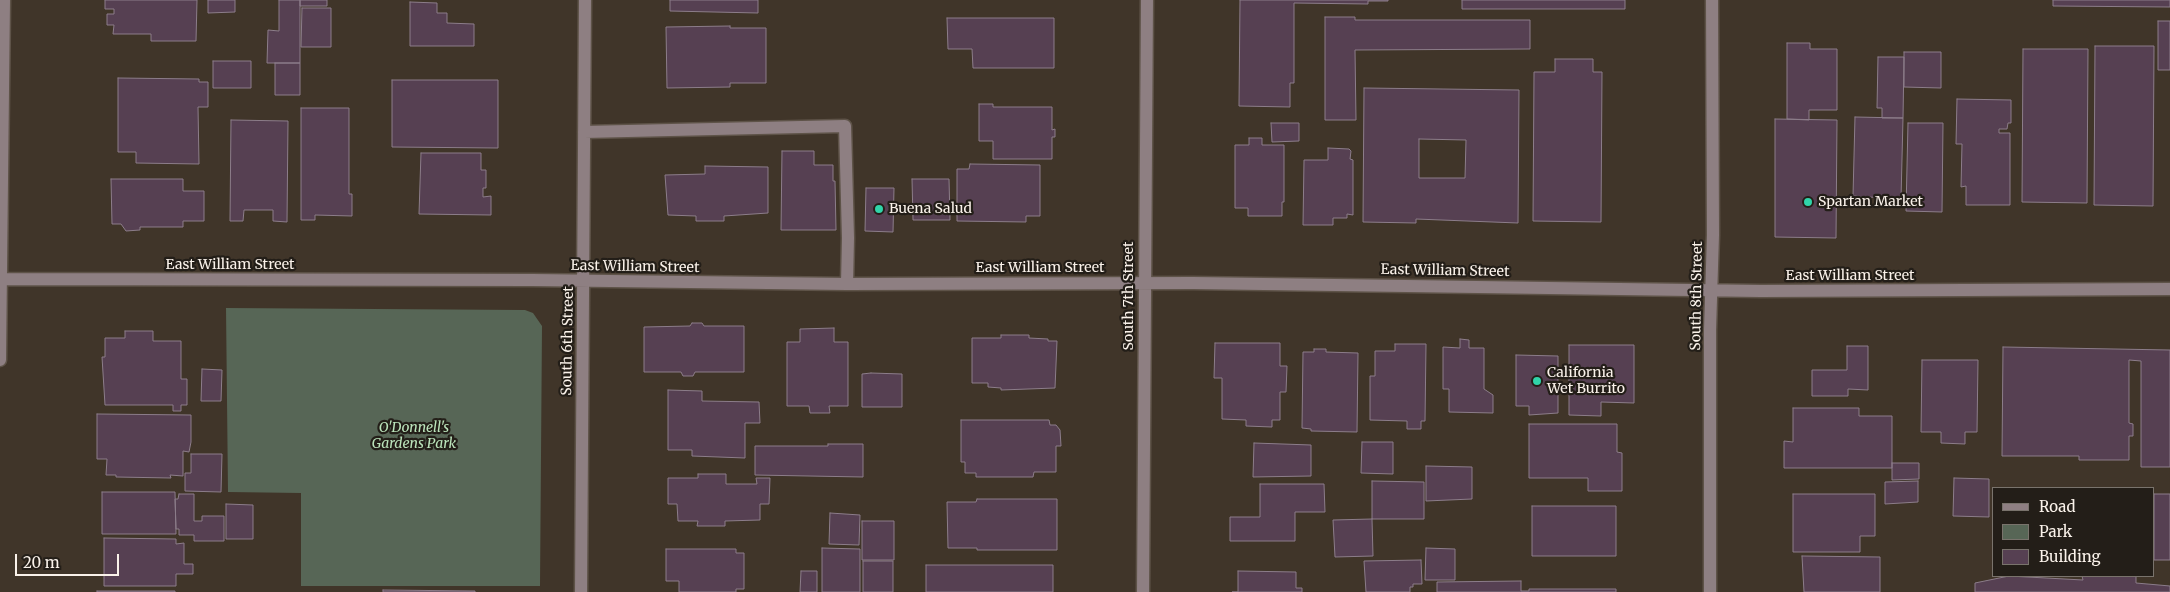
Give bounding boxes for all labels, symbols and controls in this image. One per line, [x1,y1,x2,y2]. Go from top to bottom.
place label: Spartan Market [1818,194,1923,210]
marker: Spartan Market [1802,196,1814,208]
place label: Buena Salud [889,201,972,217]
marker: Buena Salud [873,203,885,215]
street label: South 8th Street [1688,241,1706,351]
street label: South 7th Street [1121,242,1137,350]
street label: East William Street [166,257,294,273]
street label: East William Street [570,257,700,277]
street label: East William Street [976,260,1104,276]
street label: East William Street [1380,261,1510,281]
street label: East William Street [1786,268,1914,284]
street label: South 6th Street [559,286,577,396]
place label: California Wet Burrito [1547,365,1625,398]
marker: California Wet Burrito [1531,375,1543,387]
park label: O'Donnell's Gardens Park [372,420,456,452]
legend [1992,487,2155,577]
text: Road [2039,497,2075,516]
text: Park [2039,522,2072,541]
scale bar [18,544,121,576]
text: Building [2039,547,2101,566]
text: 20 m [23,553,60,572]

